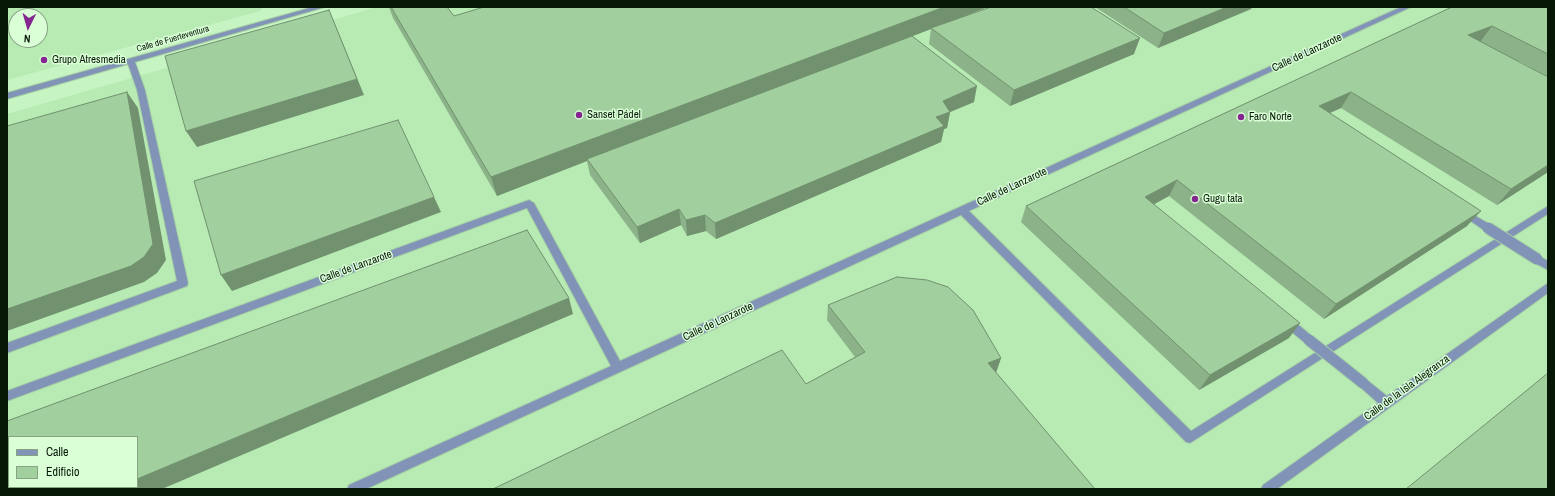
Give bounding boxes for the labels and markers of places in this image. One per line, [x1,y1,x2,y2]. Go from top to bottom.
place label: Grupo Atresmedia [52,53,126,67]
marker: Grupo Atresmedia [39,55,49,65]
place label: Sanset Pádel [587,108,641,122]
marker: Sanset Pádel [574,110,584,120]
place label: Faro Norte [1249,110,1292,124]
marker: Faro Norte [1236,112,1246,122]
place label: Gugu tata [1203,192,1243,206]
marker: Gugu tata [1190,194,1200,204]

